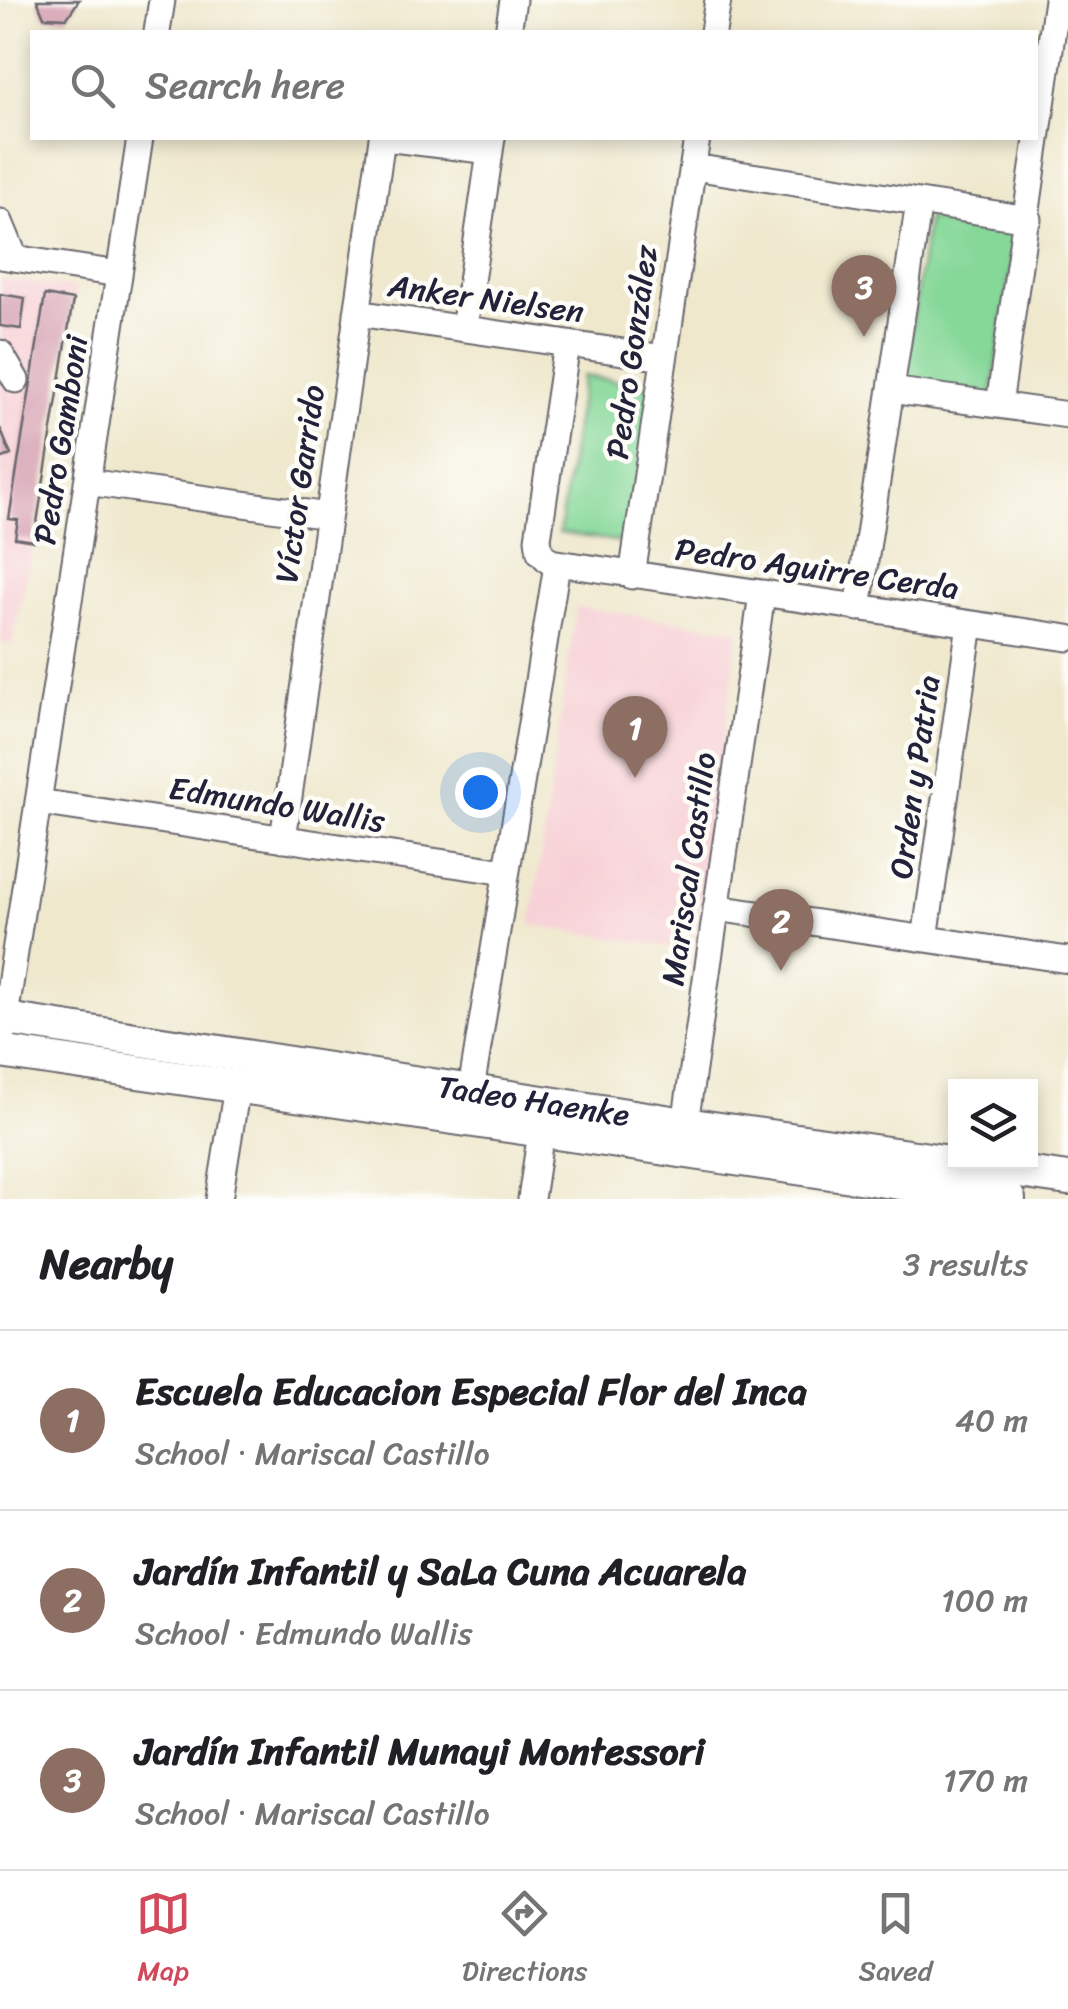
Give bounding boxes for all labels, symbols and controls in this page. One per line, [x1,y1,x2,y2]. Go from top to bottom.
search box [30,30,1038,140]
text: Search here [145,52,345,119]
icon: search [65,58,120,113]
street label: Pedro González [589,240,675,463]
pin: 3 [832,255,896,337]
street label: Anker Nielsen [383,257,588,341]
street label: Pedro Gamboni [16,330,106,549]
street label: Víctor Garrido [258,381,342,587]
street label: Pedro Aguirre Cerda [671,521,963,617]
street label: Orden y Patria [872,671,958,883]
pin: 1 [602,696,668,778]
street label: Mariscal Castillo [644,749,734,989]
street label: Edmundo Wallis [165,760,389,850]
your location [455,767,506,818]
pin: 2 [748,888,814,971]
street label: Tadeo Haenke [434,1058,634,1144]
map controls [948,1079,1038,1169]
button: layers [948,1079,1038,1169]
text: Nearby [40,1227,173,1301]
text: 3 results [903,1236,1028,1293]
text: Escuela Educacion Especial Flor del Inca [135,1358,807,1425]
text: 1 [66,1392,79,1449]
text: 40 m [955,1392,1028,1449]
text: School · Mariscal Castillo [135,1425,490,1482]
text: Jardín Infantil y SaLa Cuna Acuarela [135,1538,747,1605]
text: 2 [63,1572,82,1629]
text: 100 m [941,1572,1028,1629]
text: School · Edmundo Wallis [135,1605,472,1662]
text: Jardín Infantil Munayi Montessori [135,1718,705,1785]
text: 3 [64,1752,81,1809]
text: 170 m [943,1752,1028,1809]
text: School · Mariscal Castillo [135,1785,490,1842]
tab: Map [136,1886,191,1995]
tab: Directions [462,1886,587,1995]
tab: Saved [859,1886,932,1995]

